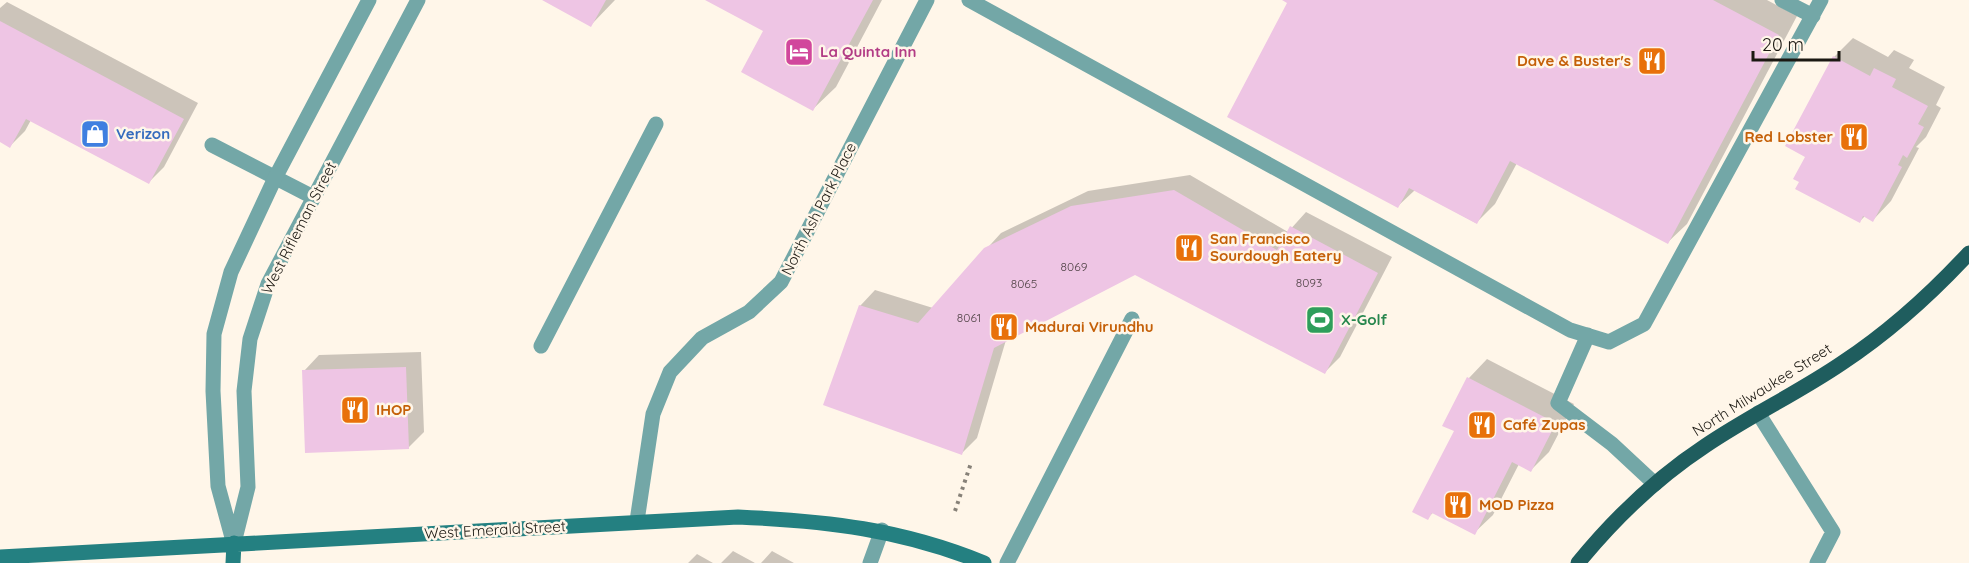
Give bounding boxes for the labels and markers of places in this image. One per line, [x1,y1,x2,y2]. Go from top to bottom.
hotel icon: La Quinta Inn [783,36,815,68]
place label: La Quinta Inn [820,42,916,61]
restaurant icon: Dave & Buster's [1636,45,1668,77]
place label: Dave & Buster's [1517,51,1631,70]
shop icon: Verizon [79,118,111,150]
restaurant icon: Red Lobster [1838,121,1870,153]
place label: Verizon [116,124,170,143]
place label: Red Lobster [1744,127,1833,146]
place label: San Francisco Sourdough Eatery [1210,229,1342,265]
restaurant icon: San Francisco Sourdough Eatery [1173,232,1205,264]
sports icon: X-Golf [1304,304,1336,336]
place label: X-Golf [1341,310,1388,329]
restaurant icon: Madurai Virundhu [988,311,1020,343]
place label: Madurai Virundhu [1025,317,1154,336]
restaurant icon: IHOP [339,394,371,426]
place label: IHOP [376,400,411,419]
restaurant icon: Café Zupas [1466,409,1498,441]
place label: Café Zupas [1503,415,1586,434]
restaurant icon: MOD Pizza [1442,489,1474,521]
place label: MOD Pizza [1479,495,1554,514]

